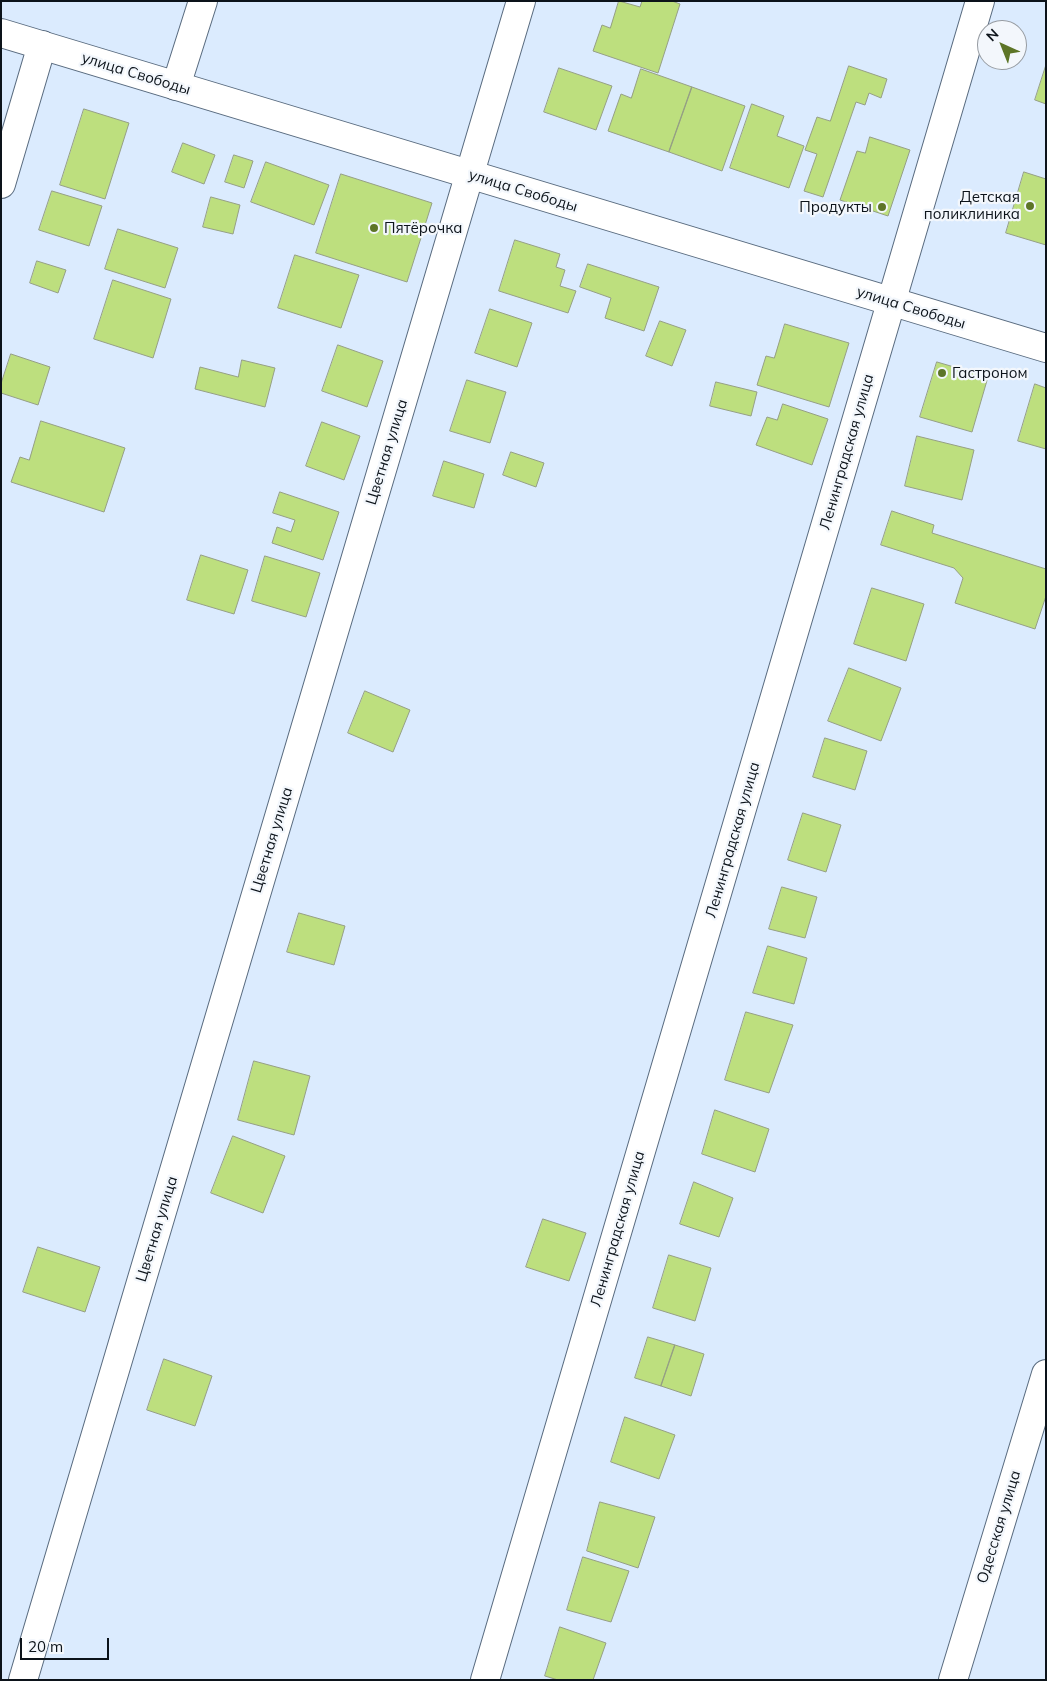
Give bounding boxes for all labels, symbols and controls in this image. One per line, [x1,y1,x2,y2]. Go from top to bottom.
north arrow [977,20,1027,70]
text: N [982,25,1002,45]
street label: улица Свободы [79,49,193,99]
street label: улица Свободы [466,166,580,216]
place label: Детская поликлиника [924,188,1020,223]
place label: Продукты [799,198,872,216]
marker: Детская поликлиника [1024,200,1036,212]
marker: Продукты [876,201,888,213]
place label: Пятёрочка [384,219,462,237]
marker: Пятёрочка [368,222,380,234]
street label: улица Свободы [854,283,968,333]
place label: Гастроном [952,364,1027,382]
marker: Гастроном [936,367,948,379]
street label: Ленинградская улица [816,372,878,532]
street label: Цветная улица [362,397,412,507]
street label: Ленинградская улица [702,760,764,920]
street label: Цветная улица [247,785,297,895]
street label: Ленинградская улица [587,1149,649,1309]
street label: Цветная улица [132,1174,182,1284]
street label: Одесская улица [973,1468,1025,1586]
scale bar [22,1628,111,1660]
text: 20 m [28,1637,63,1656]

